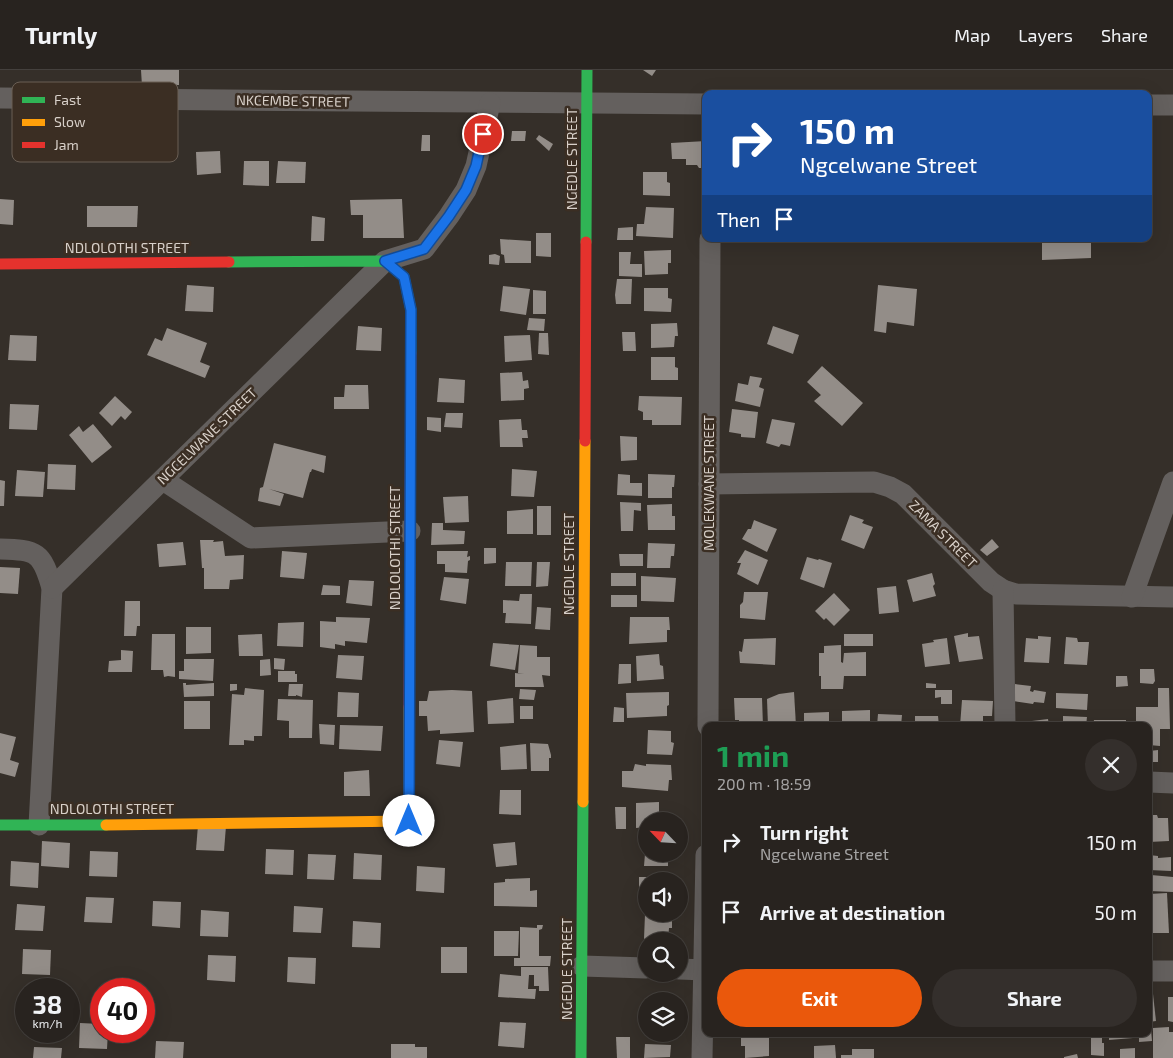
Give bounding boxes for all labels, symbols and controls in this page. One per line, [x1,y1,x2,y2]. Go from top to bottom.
text: Turnly [25,20,97,49]
text: Map [954,24,990,46]
text: Layers [1018,24,1073,46]
text: Share [1101,24,1148,46]
legend [12,82,178,162]
text: Fast [54,91,81,108]
street label: NKCEMBE STREET [236,91,350,110]
street label: NGEDLE STREET [563,108,580,210]
text: 150 m [800,109,895,151]
icon: right [717,110,782,175]
text: Slow [54,113,86,130]
pin [462,113,504,155]
icon: arrive [469,120,497,148]
text: Jam [54,136,79,153]
text: Ngcelwane Street [800,151,977,177]
icon: arrive [770,205,798,233]
text: Then [717,208,760,231]
street label: NDLOLOTHI STREET [65,239,189,256]
street label: NGCELWANE STREET [153,384,260,488]
street label: MOLEKWANE STREET [700,415,717,551]
street label: NDLOLOTHI STREET [386,486,403,610]
street label: ZAMA STREET [906,496,981,571]
street label: NGEDLE STREET [560,513,577,615]
text: 1 min [717,737,789,773]
button: close [1085,739,1137,791]
text: 200 m · 18:59 [717,774,811,793]
position arrow [382,794,434,846]
street label: NDLOLOTHI STREET [50,800,174,817]
north arrow [638,812,688,862]
map controls [638,812,688,1042]
text: Turn right [760,821,848,844]
icon: right [717,828,745,856]
text: 150 m [1087,831,1137,854]
text: Ngcelwane Street [760,844,889,863]
button: sound [638,872,688,922]
icon: arrive [717,898,745,926]
text: Arrive at destination [760,901,945,924]
text: 50 m [1094,901,1137,924]
street label: NGEDLE STREET [558,918,575,1020]
button: search [638,932,688,982]
button: Exit [717,969,922,1027]
button: Share [932,969,1137,1027]
speed limit sign: 40 [90,978,155,1043]
text: 38 [33,989,62,1019]
button: layers [638,992,688,1042]
text: km/h [33,1016,62,1030]

